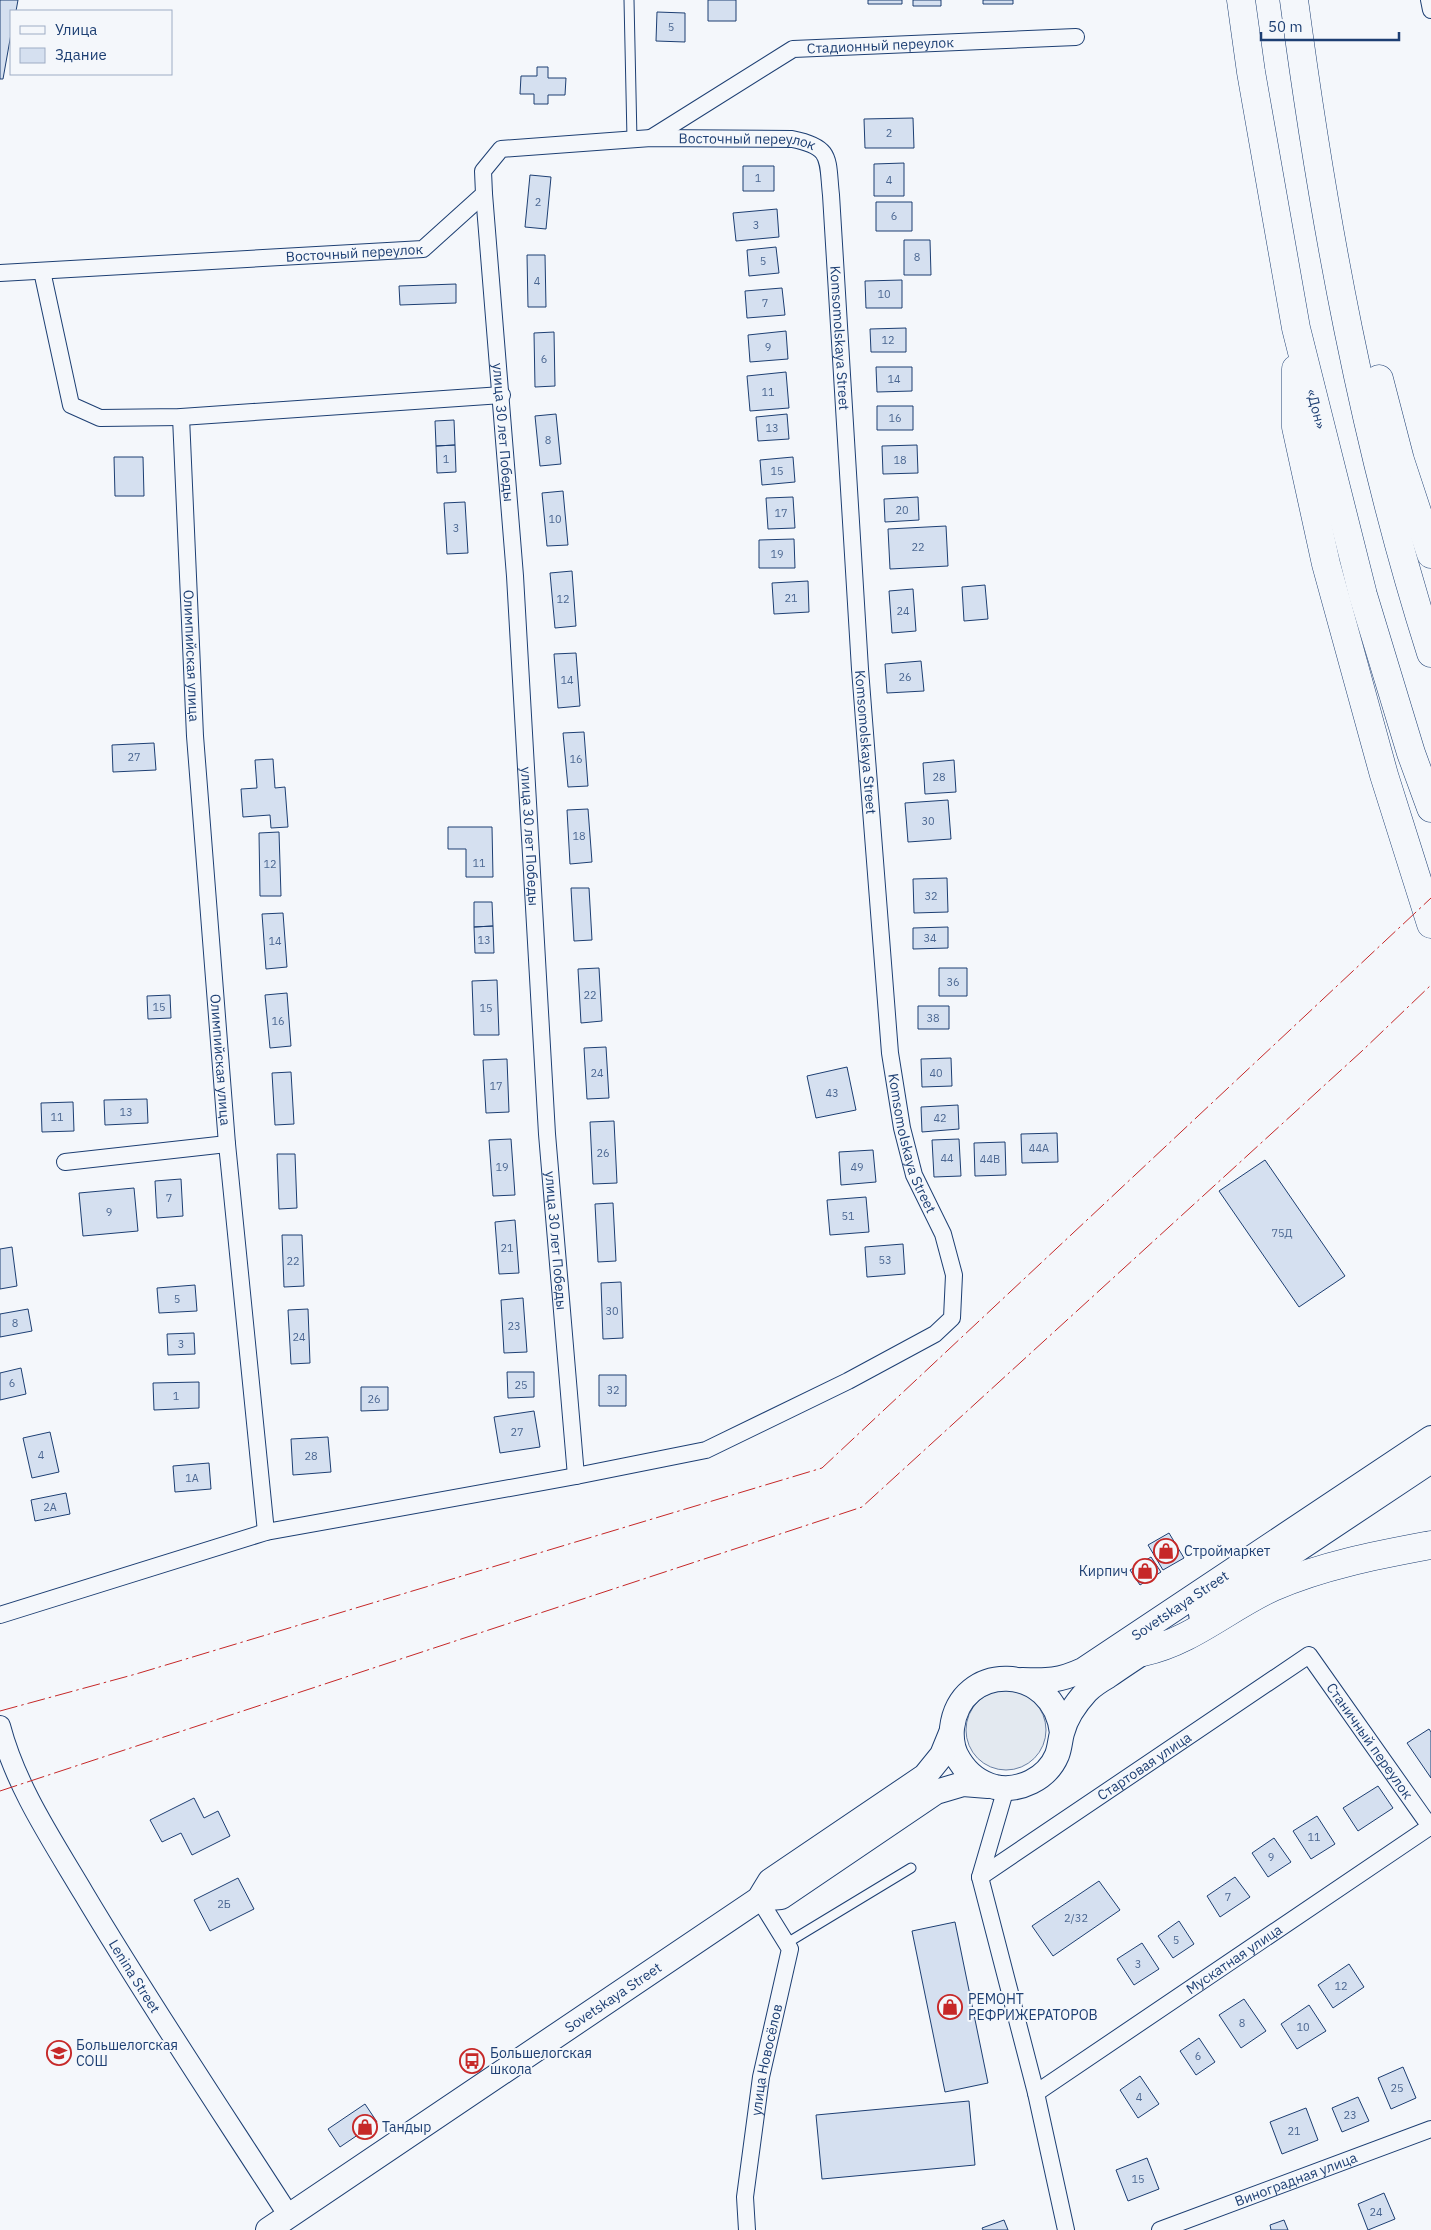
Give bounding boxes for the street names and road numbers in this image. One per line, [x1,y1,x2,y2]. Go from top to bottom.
street label: Стадионный переулок [806,33,955,57]
street label: Восточный переулок [678,129,819,154]
street label: Восточный переулок [285,240,424,266]
street label: Komsomolskaya Street [826,265,853,411]
street label: улица 30 лет Победы [489,362,518,502]
street label: «Дон» [1303,387,1330,431]
street label: Олимпийская улица [180,589,203,723]
street label: Komsomolskaya Street [851,669,880,815]
street label: улица 30 лет Победы [517,766,543,906]
street label: Олимпийская улица [206,993,235,1127]
street label: Komsomolskaya Street [884,1072,940,1216]
street label: улица 30 лет Победы [541,1170,571,1311]
street label: Sovetskaya Street [1128,1567,1232,1644]
street label: Станичный переулок [1322,1679,1417,1803]
street label: Стартовая улица [1094,1728,1195,1804]
street label: Мускатная улица [1183,1920,1286,1998]
street label: Lenina Street [105,1936,164,2016]
street label: Sovetskaya Street [561,1958,665,2036]
street label: улица Новосёлов [747,2002,786,2117]
street label: Виноградная улица [1232,2148,1360,2210]

